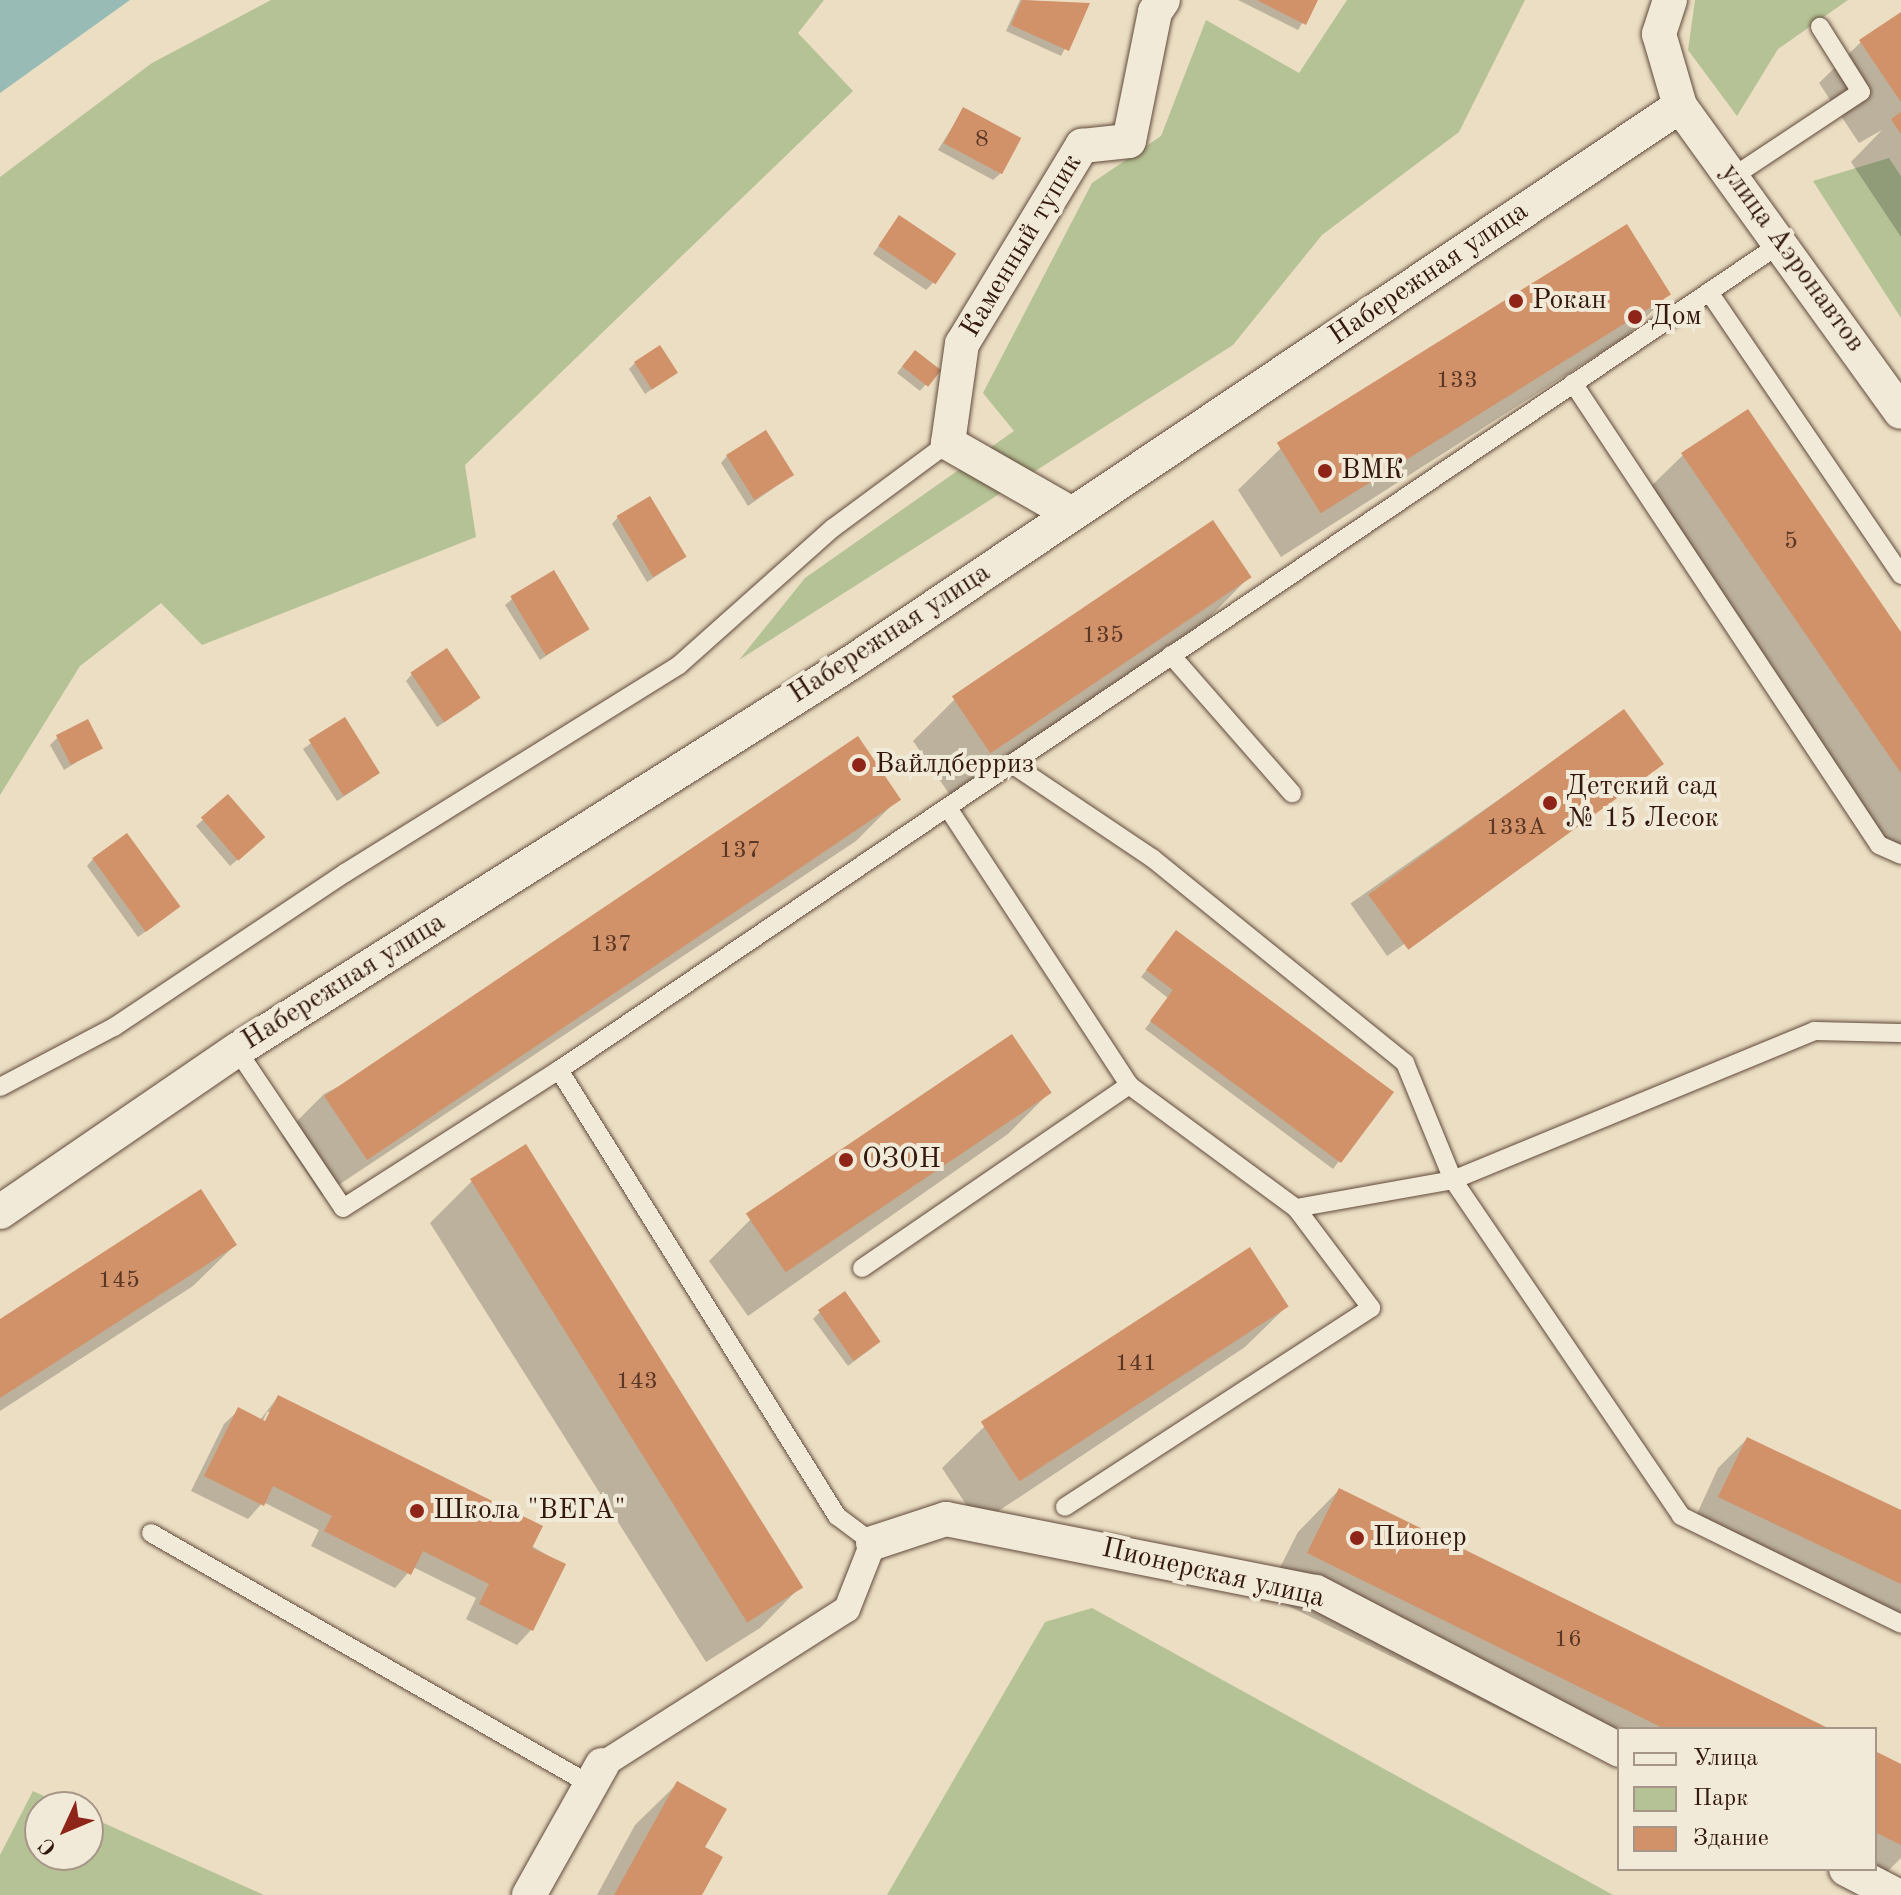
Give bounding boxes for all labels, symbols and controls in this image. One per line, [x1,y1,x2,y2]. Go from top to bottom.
house number: 8 [975,127,989,155]
street label: Каменный тупик [954,148,1090,344]
street label: улица Аэронавтов [1712,157,1872,359]
street label: Набережная улица [1323,195,1535,353]
place label: Рокан [1532,284,1607,318]
marker: Рокан [1507,292,1525,310]
place label: Дом [1651,300,1702,334]
marker: Дом [1626,308,1644,326]
house number: 133 [1436,368,1478,396]
place label: ВМК [1341,454,1404,488]
marker: ВМК [1316,462,1334,480]
house number: 5 [1784,529,1798,557]
street label: Набережная улица [783,556,997,712]
house number: 135 [1082,623,1124,651]
place label: Вайлдберриз [875,748,1034,782]
marker: Вайлдберриз [850,756,868,774]
place label: Детский сад № 15 Лесок [1566,770,1719,836]
marker: Детский сад № 15 Лесок [1541,794,1559,812]
house number: 133А [1486,815,1546,843]
house number: 137 [719,838,761,866]
street label: Набережная улица [236,906,452,1058]
house number: 137 [590,932,632,960]
place label: ОЗОН [862,1143,941,1177]
marker: ОЗОН [837,1151,855,1169]
house number: 145 [98,1268,140,1296]
house number: 141 [1115,1351,1157,1379]
house number: 143 [616,1369,658,1397]
place label: Школа "ВЕГА" [433,1494,626,1528]
marker: Школа "ВЕГА" [408,1502,426,1520]
place label: Пионер [1373,1521,1467,1555]
marker: Пионер [1348,1529,1366,1547]
street label: Пионерская улица [1098,1532,1328,1616]
house number: 16 [1554,1627,1582,1655]
legend [1617,1727,1877,1871]
text: Улица [1693,1747,1758,1771]
text: Парк [1693,1787,1748,1811]
north arrow [24,1791,104,1871]
text: Здание [1693,1827,1769,1851]
text: С [35,1833,61,1859]

